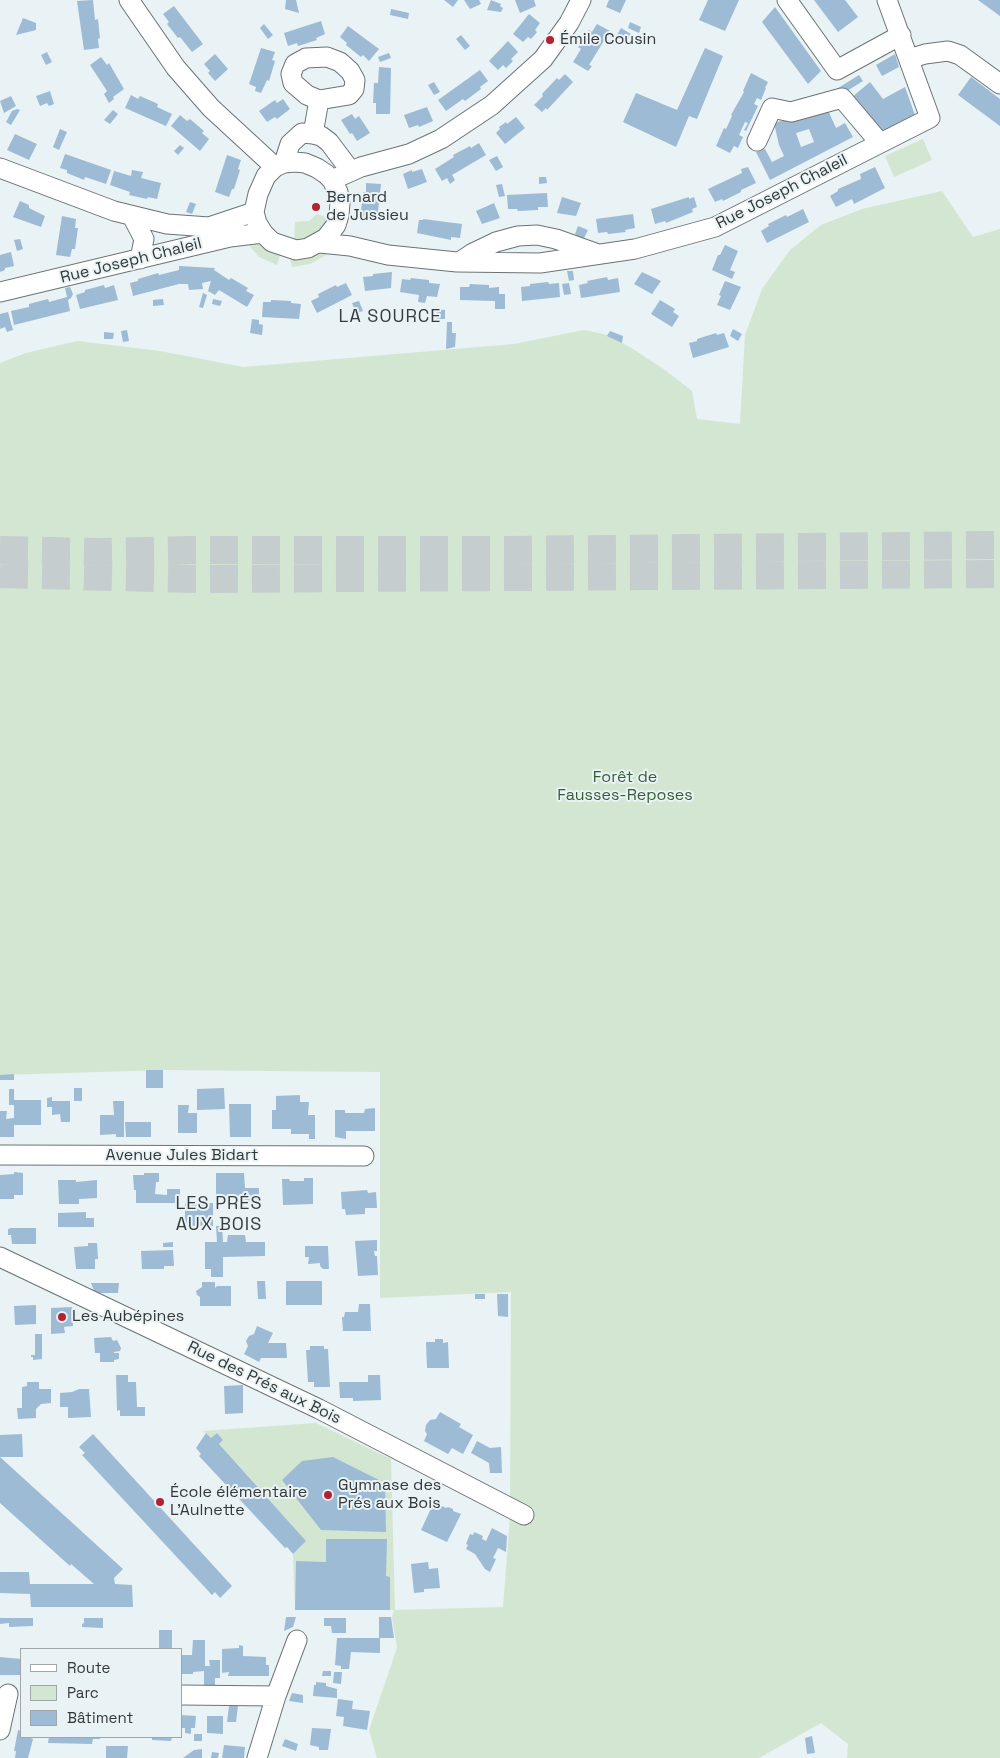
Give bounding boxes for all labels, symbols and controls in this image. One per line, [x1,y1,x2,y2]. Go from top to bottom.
place label: Émile Cousin [560,30,656,50]
marker: Émile Cousin [544,34,556,46]
street label: Rue Joseph Chaleil [713,151,851,233]
place label: Bernard de Jussieu [326,188,409,226]
marker: Bernard de Jussieu [310,201,322,213]
street label: Rue Joseph Chaleil [58,234,204,288]
district label: LA SOURCE [337,306,443,328]
park label: Forêt de Fausses-Reposes [557,768,693,806]
street label: Avenue Jules Bidart [106,1146,258,1166]
district label: LES PRÉS AUX BOIS [175,1193,263,1236]
place label: Les Aubépines [72,1307,184,1327]
marker: Les Aubépines [56,1311,68,1323]
street label: Rue des Prés aux Bois [184,1337,344,1429]
place label: Gymnase des Prés aux Bois [338,1476,441,1514]
place label: École élémentaire L'Aulnette [170,1483,307,1521]
marker: Gymnase des Prés aux Bois [322,1489,334,1501]
marker: École élémentaire L'Aulnette [154,1496,166,1508]
legend [20,1648,182,1738]
text: Route [67,1658,110,1677]
text: Parc [67,1683,99,1702]
text: Bâtiment [67,1708,133,1727]

